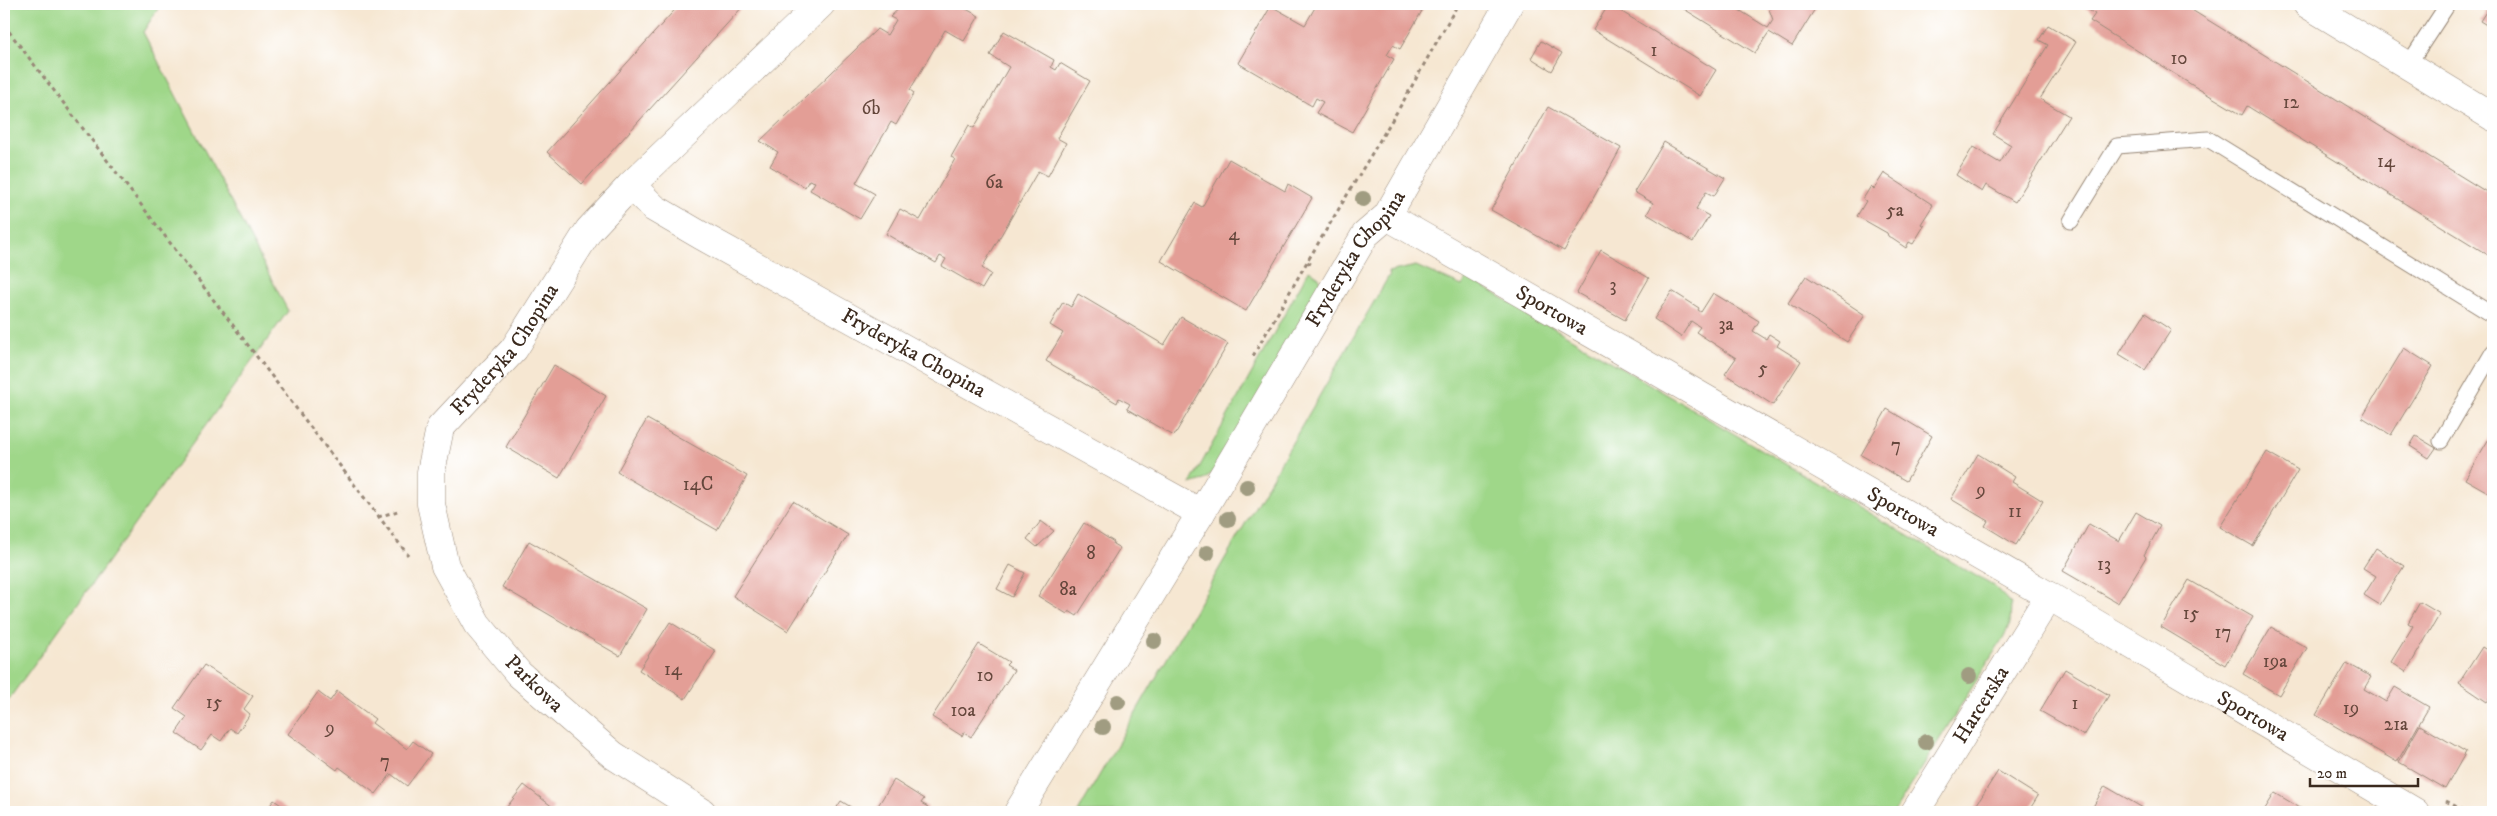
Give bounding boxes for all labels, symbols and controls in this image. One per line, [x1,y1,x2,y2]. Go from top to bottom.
house number: 1 [1651,39,1658,62]
house number: 10 [2170,47,2188,70]
house number: 12 [2283,91,2300,114]
house number: 6b [862,97,880,120]
house number: 14 [2377,150,2396,173]
house number: 6a [985,171,1003,194]
street label: Fryderyka Chopina [1301,186,1412,332]
house number: 5a [1886,199,1904,222]
house number: 4 [1229,223,1241,246]
house number: 3 [1609,274,1617,297]
street label: Fryderyka Chopina [445,279,565,421]
street label: Sportowa [1511,280,1592,342]
street label: Fryderyka Chopina [837,303,990,404]
house number: 3a [1718,313,1734,336]
house number: 5 [1758,357,1768,380]
house number: 7 [1891,434,1901,457]
house number: 14C [683,473,713,496]
house number: 9 [1975,479,1986,502]
street label: Sportowa [1862,481,1944,543]
house number: 11 [2008,500,2022,523]
house number: 8 [1086,542,1096,565]
house number: 13 [2097,553,2111,576]
house number: 8a [1059,578,1077,601]
house number: 15 [2183,602,2200,625]
house number: 17 [2215,621,2232,644]
street label: Parkowa [499,650,569,718]
house number: 19a [2263,650,2287,673]
house number: 14 [664,658,683,681]
street label: Harcerska [1948,661,2015,748]
house number: 10 [976,664,994,687]
street label: Sportowa [2212,685,2293,748]
house number: 15 [206,691,223,714]
house number: 1 [2072,692,2079,715]
house number: 19 [2343,697,2359,720]
house number: 10a [950,699,976,722]
house number: 21a [2384,713,2408,736]
house number: 9 [324,717,335,740]
house number: 7 [380,750,390,773]
scale bar [2310,756,2417,788]
text: 20 m [2317,764,2347,783]

